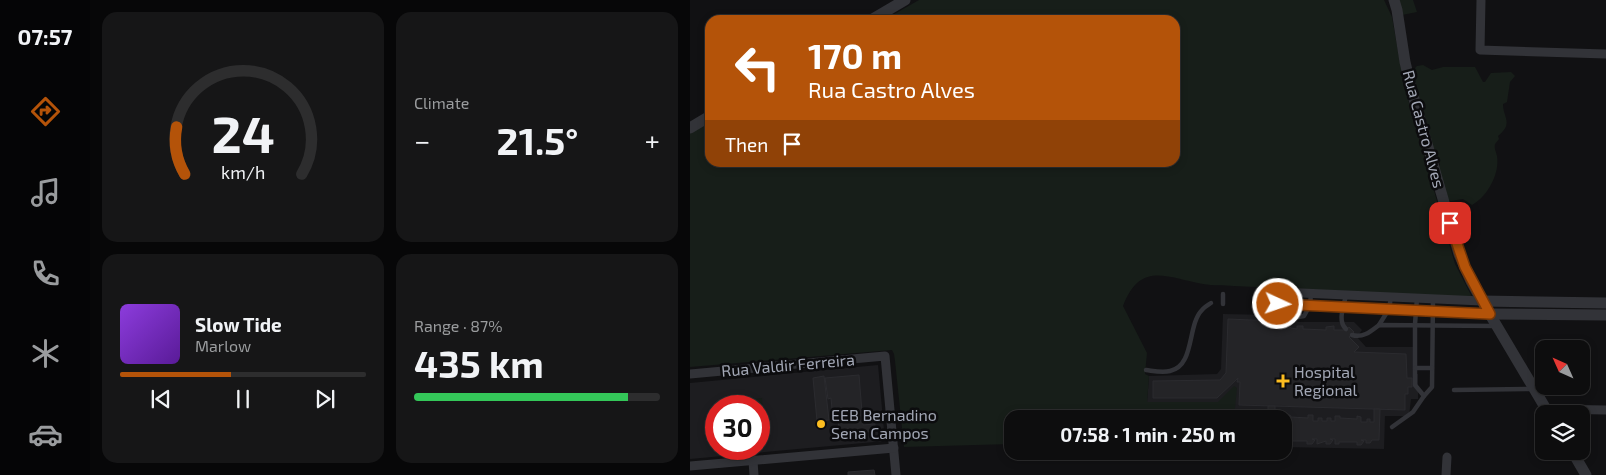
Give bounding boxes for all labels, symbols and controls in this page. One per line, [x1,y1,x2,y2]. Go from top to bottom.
text: 07:57 [18,23,72,49]
text: 170 m [808,34,902,76]
icon: left [725,35,790,100]
street label: Rua Castro Alves [1400,68,1449,190]
text: Rua Castro Alves [808,76,975,102]
text: Climate [414,93,469,112]
icon: directions [28,94,63,129]
text: 24 [211,101,275,163]
text: 21.5° [497,117,578,163]
text: − [414,123,430,157]
text: + [645,123,660,157]
icon: arrive [778,130,806,158]
text: Then [725,133,768,156]
text: km/h [221,161,265,183]
icon: music [28,175,63,210]
pin [1429,202,1471,244]
icon: arrive [1436,209,1464,237]
icon: phone [28,256,63,291]
position arrow [1251,277,1303,329]
text: Slow Tide [195,313,282,336]
text: Range · 87% [414,316,503,335]
icon: climate [28,336,63,371]
text: Marlow [195,336,251,355]
text: 435 km [414,340,544,386]
north arrow [1535,340,1590,395]
map controls [1535,340,1590,460]
street label: Rua Valdir Ferreira [720,349,855,380]
place label: Hospital Regional [1294,362,1357,399]
marker: Hospital Regional [1276,374,1290,388]
icon: previous [147,385,175,413]
icon: pause [229,385,257,413]
icon: next [311,385,339,413]
speed limit sign: 30 [705,395,770,460]
place label: EEB Bernadino Sena Campos [831,405,937,442]
button: layers [1535,405,1590,460]
icon: car [28,417,63,452]
marker: EEB Bernadino Sena Campos [815,418,827,430]
text: 07:58 · 1 min · 250 m [1060,423,1236,446]

